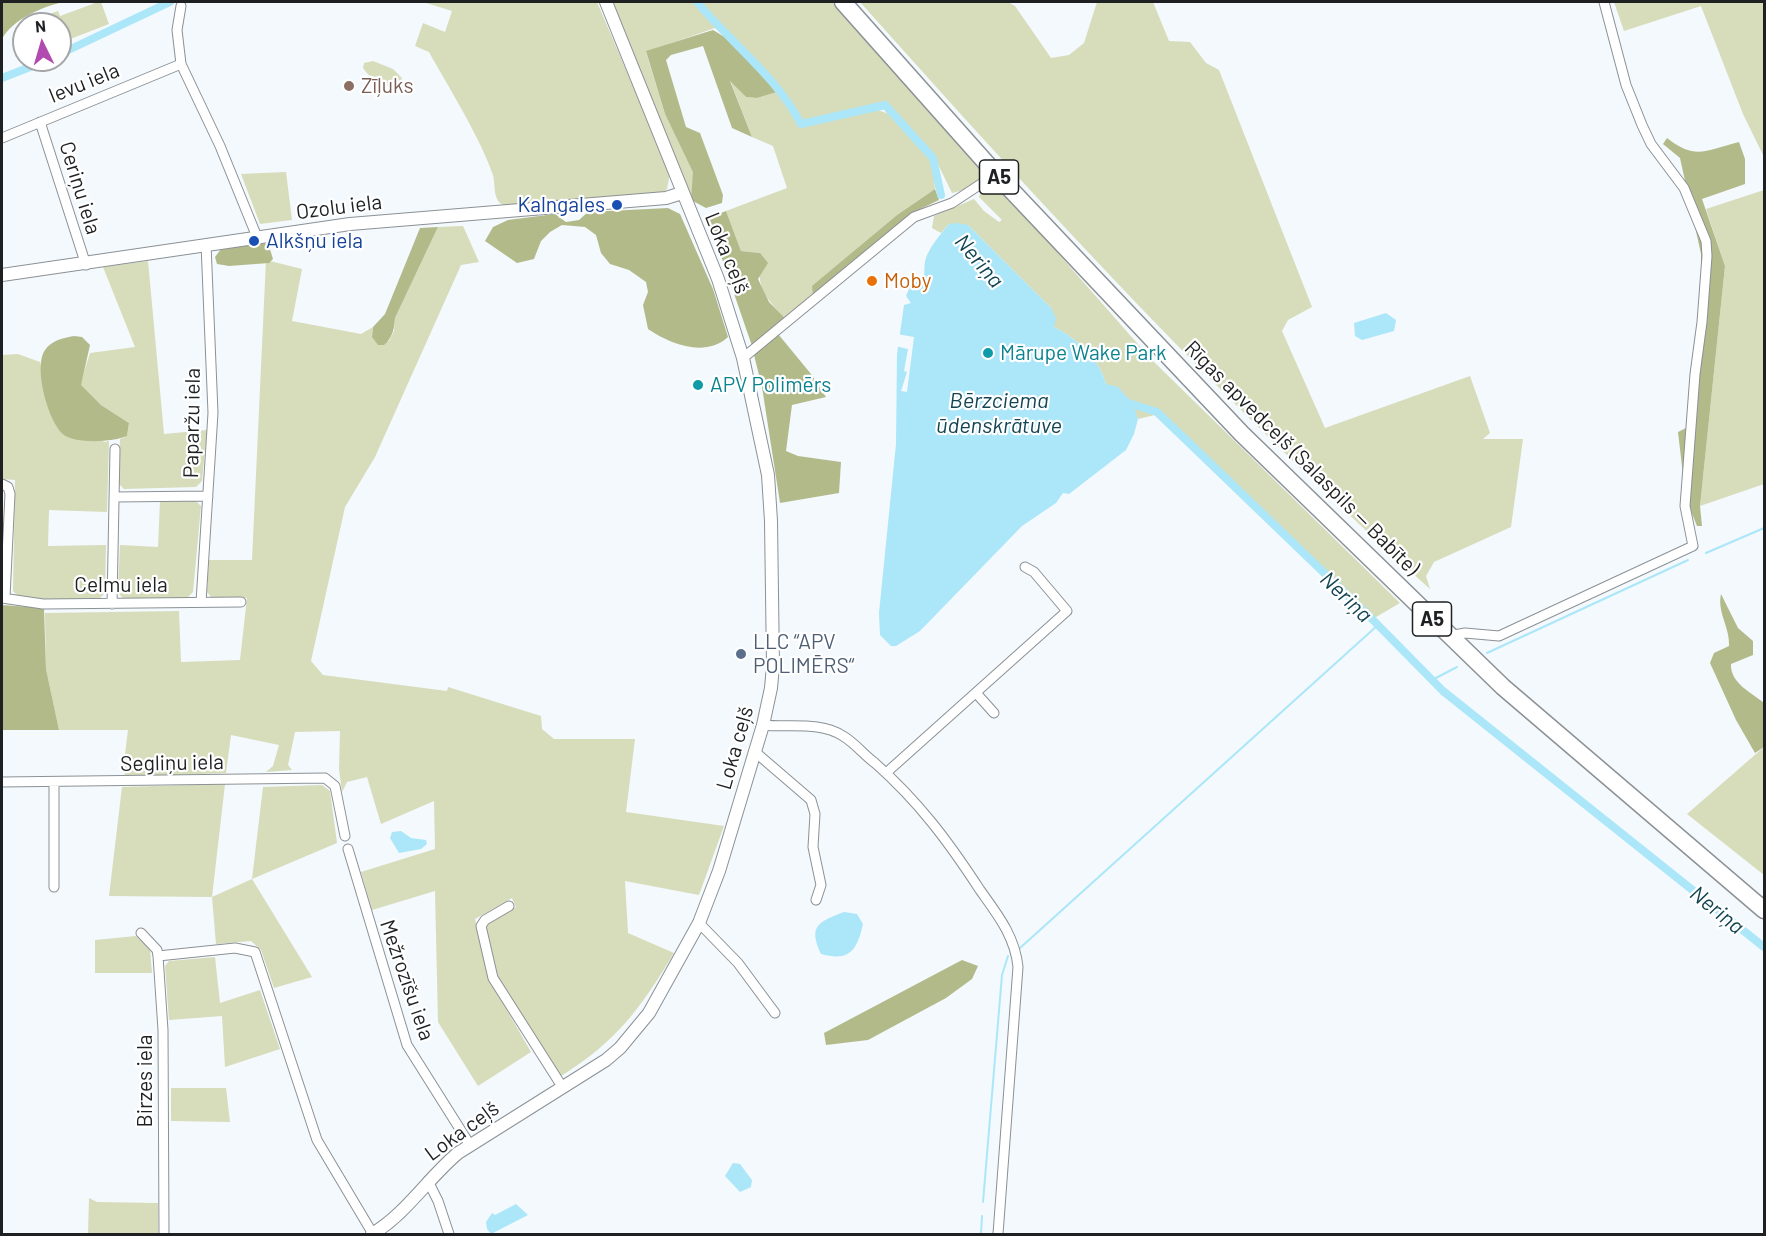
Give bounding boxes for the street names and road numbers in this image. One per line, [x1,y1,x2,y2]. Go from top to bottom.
street label: Ievu iela [45,57,123,109]
street label: Ceriņu iela [54,139,106,237]
road number: A5 [980,160,1018,194]
street label: Ozolu iela [295,189,383,225]
street label: Loka ceļš [699,209,755,297]
street label: Rīgas apvedceļš (Salaspils — Babīte) [1179,335,1425,581]
street label: Paparžu iela [178,368,206,478]
street label: Celmu iela [74,572,168,598]
road number: A5 [1412,602,1452,636]
street label: Loka ceļš [711,703,759,793]
street label: Segliņu iela [120,749,224,777]
street label: Mežrozīšu iela [375,916,439,1044]
street label: Birzes iela [132,1035,158,1127]
street label: Loka ceļš [420,1096,504,1166]

